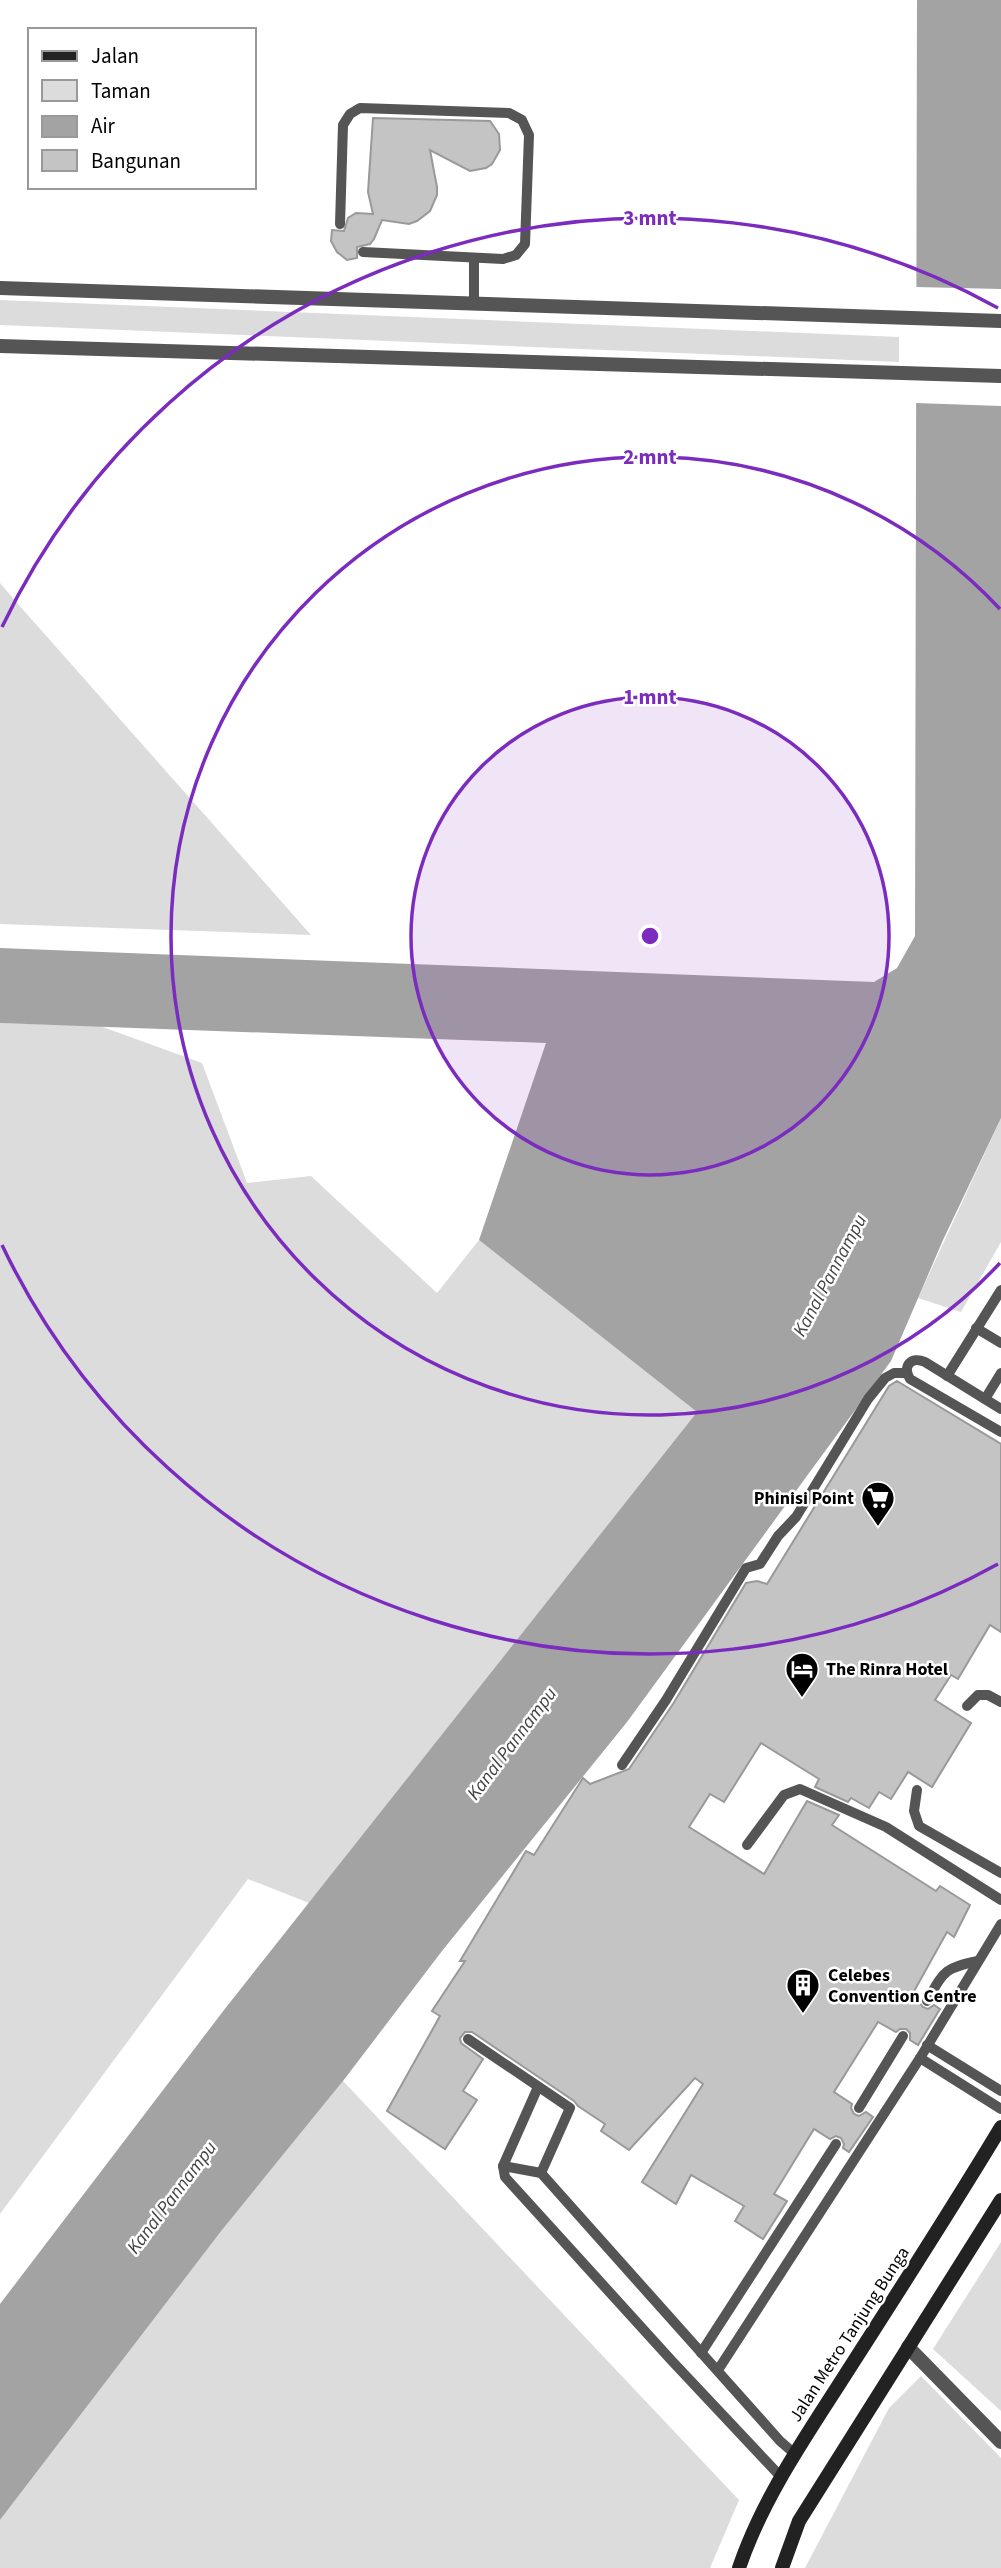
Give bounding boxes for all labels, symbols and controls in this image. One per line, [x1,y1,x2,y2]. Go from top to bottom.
legend [28,28,256,189]
text: Jalan [91,41,139,71]
text: Taman [91,76,151,106]
text: Air [91,111,116,141]
text: Bangunan [91,146,181,176]
text: 3 mnt [623,203,677,233]
text: 2 mnt [623,442,677,472]
text: 1 mnt [623,682,677,712]
centre of rings [638,924,662,948]
water label: Kanal Pannampu [787,1210,874,1342]
supermarket icon: Phinisi Point [859,1479,897,1528]
place label: Phinisi Point [754,1486,854,1511]
hotel icon: The Rinra Hotel [783,1650,821,1699]
place label: The Rinra Hotel [826,1657,948,1682]
water label: Kanal Pannampu [461,1682,564,1806]
place label: Celebes Convention Centre [828,1963,977,2009]
building icon: Celebes Convention Centre [784,1966,822,2015]
water label: Kanal Pannampu [121,2136,224,2260]
street label: Jalan Metro Tanjung Bunga [783,2242,916,2427]

